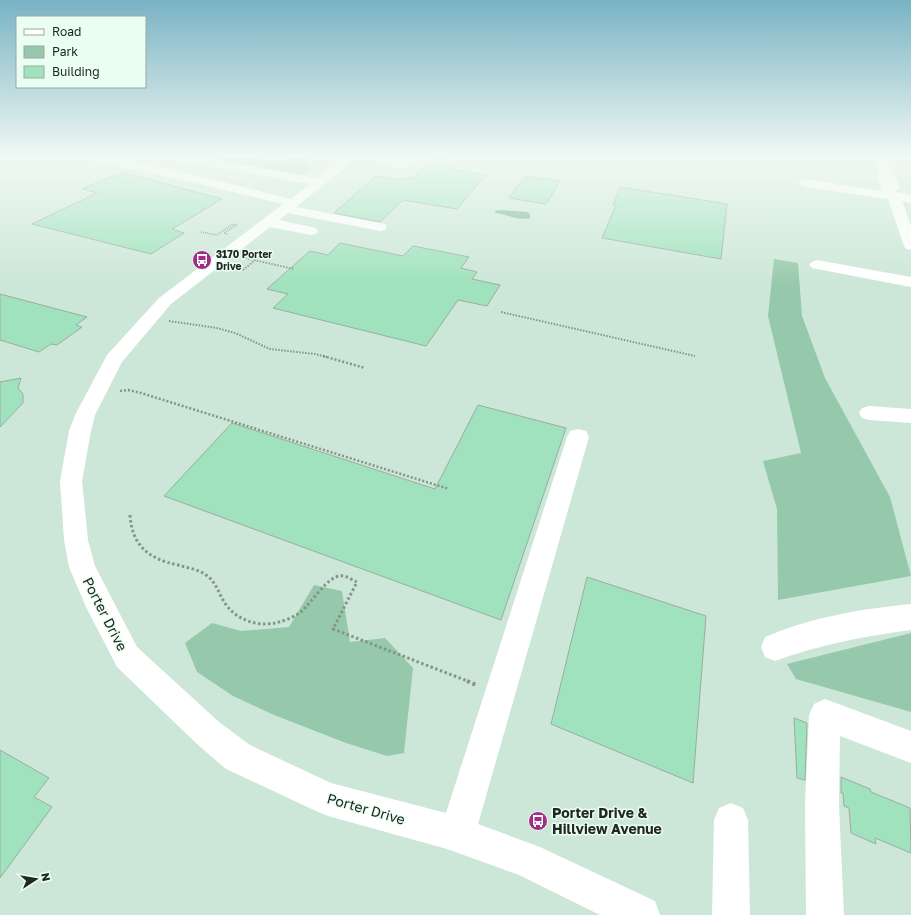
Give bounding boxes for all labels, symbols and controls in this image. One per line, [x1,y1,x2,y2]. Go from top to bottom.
legend [16,16,146,88]
text: Road [52,24,81,39]
text: Park [52,44,78,59]
text: Building [52,64,100,79]
place label: 3170 Porter Drive [216,248,272,272]
bus stop icon: 3170 Porter Drive [191,249,213,271]
street label: Porter Drive [80,574,131,654]
street label: Porter Drive [325,789,407,828]
place label: Porter Drive & Hillview Avenue [552,804,662,837]
bus stop icon: Porter Drive & Hillview Avenue [527,810,549,832]
north arrow [16,859,56,899]
text: N [39,871,53,882]

